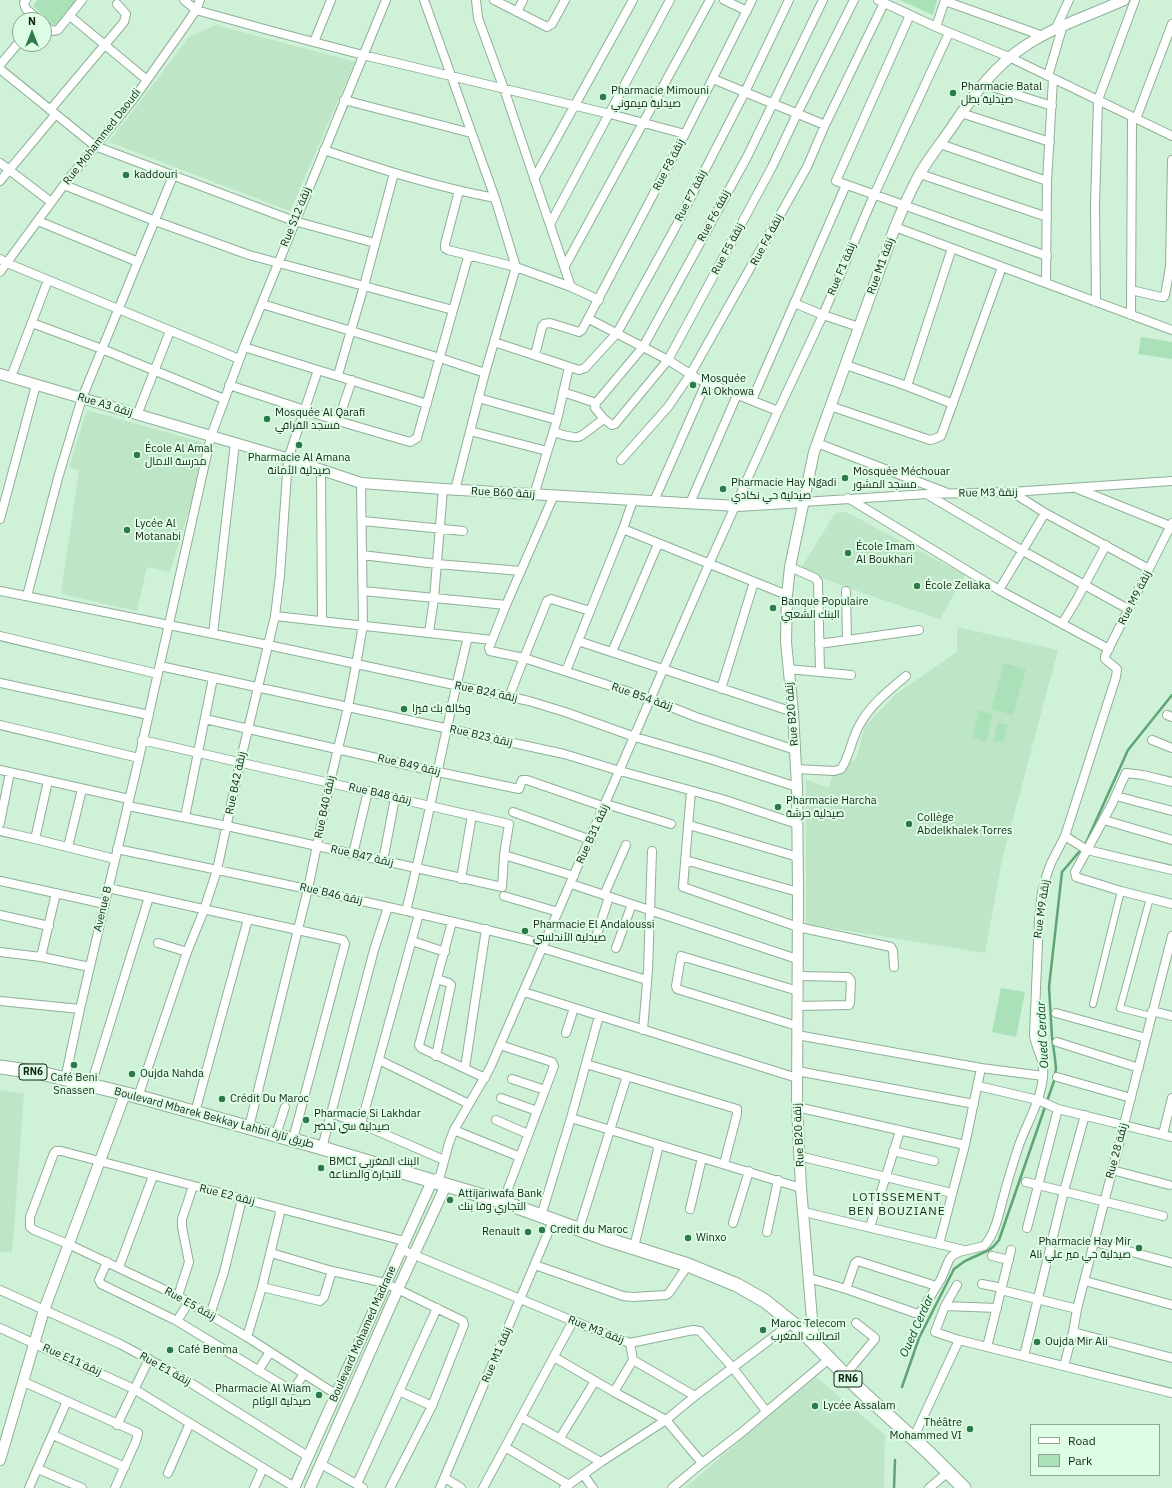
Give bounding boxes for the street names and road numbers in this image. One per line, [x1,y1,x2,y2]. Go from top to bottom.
street label: Rue Mohammed Daoudi [60,86,144,188]
street label: Rue F8 زنقة [650,137,688,193]
street label: Rue F7 زنقة [672,168,710,224]
street label: Rue S12 زنقة [278,185,314,249]
street label: Rue F6 زنقة [695,188,733,244]
street label: Rue F4 زنقة [748,212,786,268]
street label: Rue F5 زنقة [709,221,747,277]
street label: Rue M1 زنقة [865,236,897,296]
street label: Rue F1 زنقة [825,240,859,298]
street label: Rue A3 زنقة [76,390,134,420]
street label: Rue B60 زنقة [471,485,535,501]
street label: Rue M3 زنقة [958,486,1018,500]
street label: Rue M9 زنقة [1116,569,1154,627]
street label: Rue B24 زنقة [453,679,519,705]
street label: Rue B54 زنقة [610,680,674,714]
street label: Rue B20 زنقة [783,681,801,747]
street label: Rue B23 زنقة [448,722,514,750]
street label: Rue B42 زنقة [223,750,249,816]
street label: Rue B49 زنقة [376,751,442,779]
street label: Rue B40 زنقة [312,774,338,840]
street label: Rue B48 زنقة [347,780,413,808]
street label: Rue B31 زنقة [574,802,612,866]
street label: Rue B47 زنقة [329,842,395,870]
street label: Rue M9 زنقة [1031,879,1053,939]
street label: Rue B46 زنقة [298,880,364,908]
street label: Avenue B [91,885,115,933]
road number: RN6 [19,1064,47,1080]
street label: Boulevard Mbarek Bekkay Lahbil طريق تازة [113,1085,315,1151]
street label: Rue B20 زنقة [791,1103,807,1167]
street label: Rue 28 زنقة [1103,1122,1131,1180]
street label: Rue E2 زنقة [198,1182,256,1208]
street label: Boulevard Mohamed Madrane [327,1264,399,1404]
street label: Rue E5 زنقة [162,1284,218,1324]
street label: Rue M3 زنقة [566,1313,626,1347]
street label: Rue M1 زنقة [479,1325,515,1385]
street label: Rue E11 زنقة [40,1341,104,1379]
street label: Rue E1 زنقة [137,1349,193,1389]
road number: RN6 [834,1371,862,1387]

